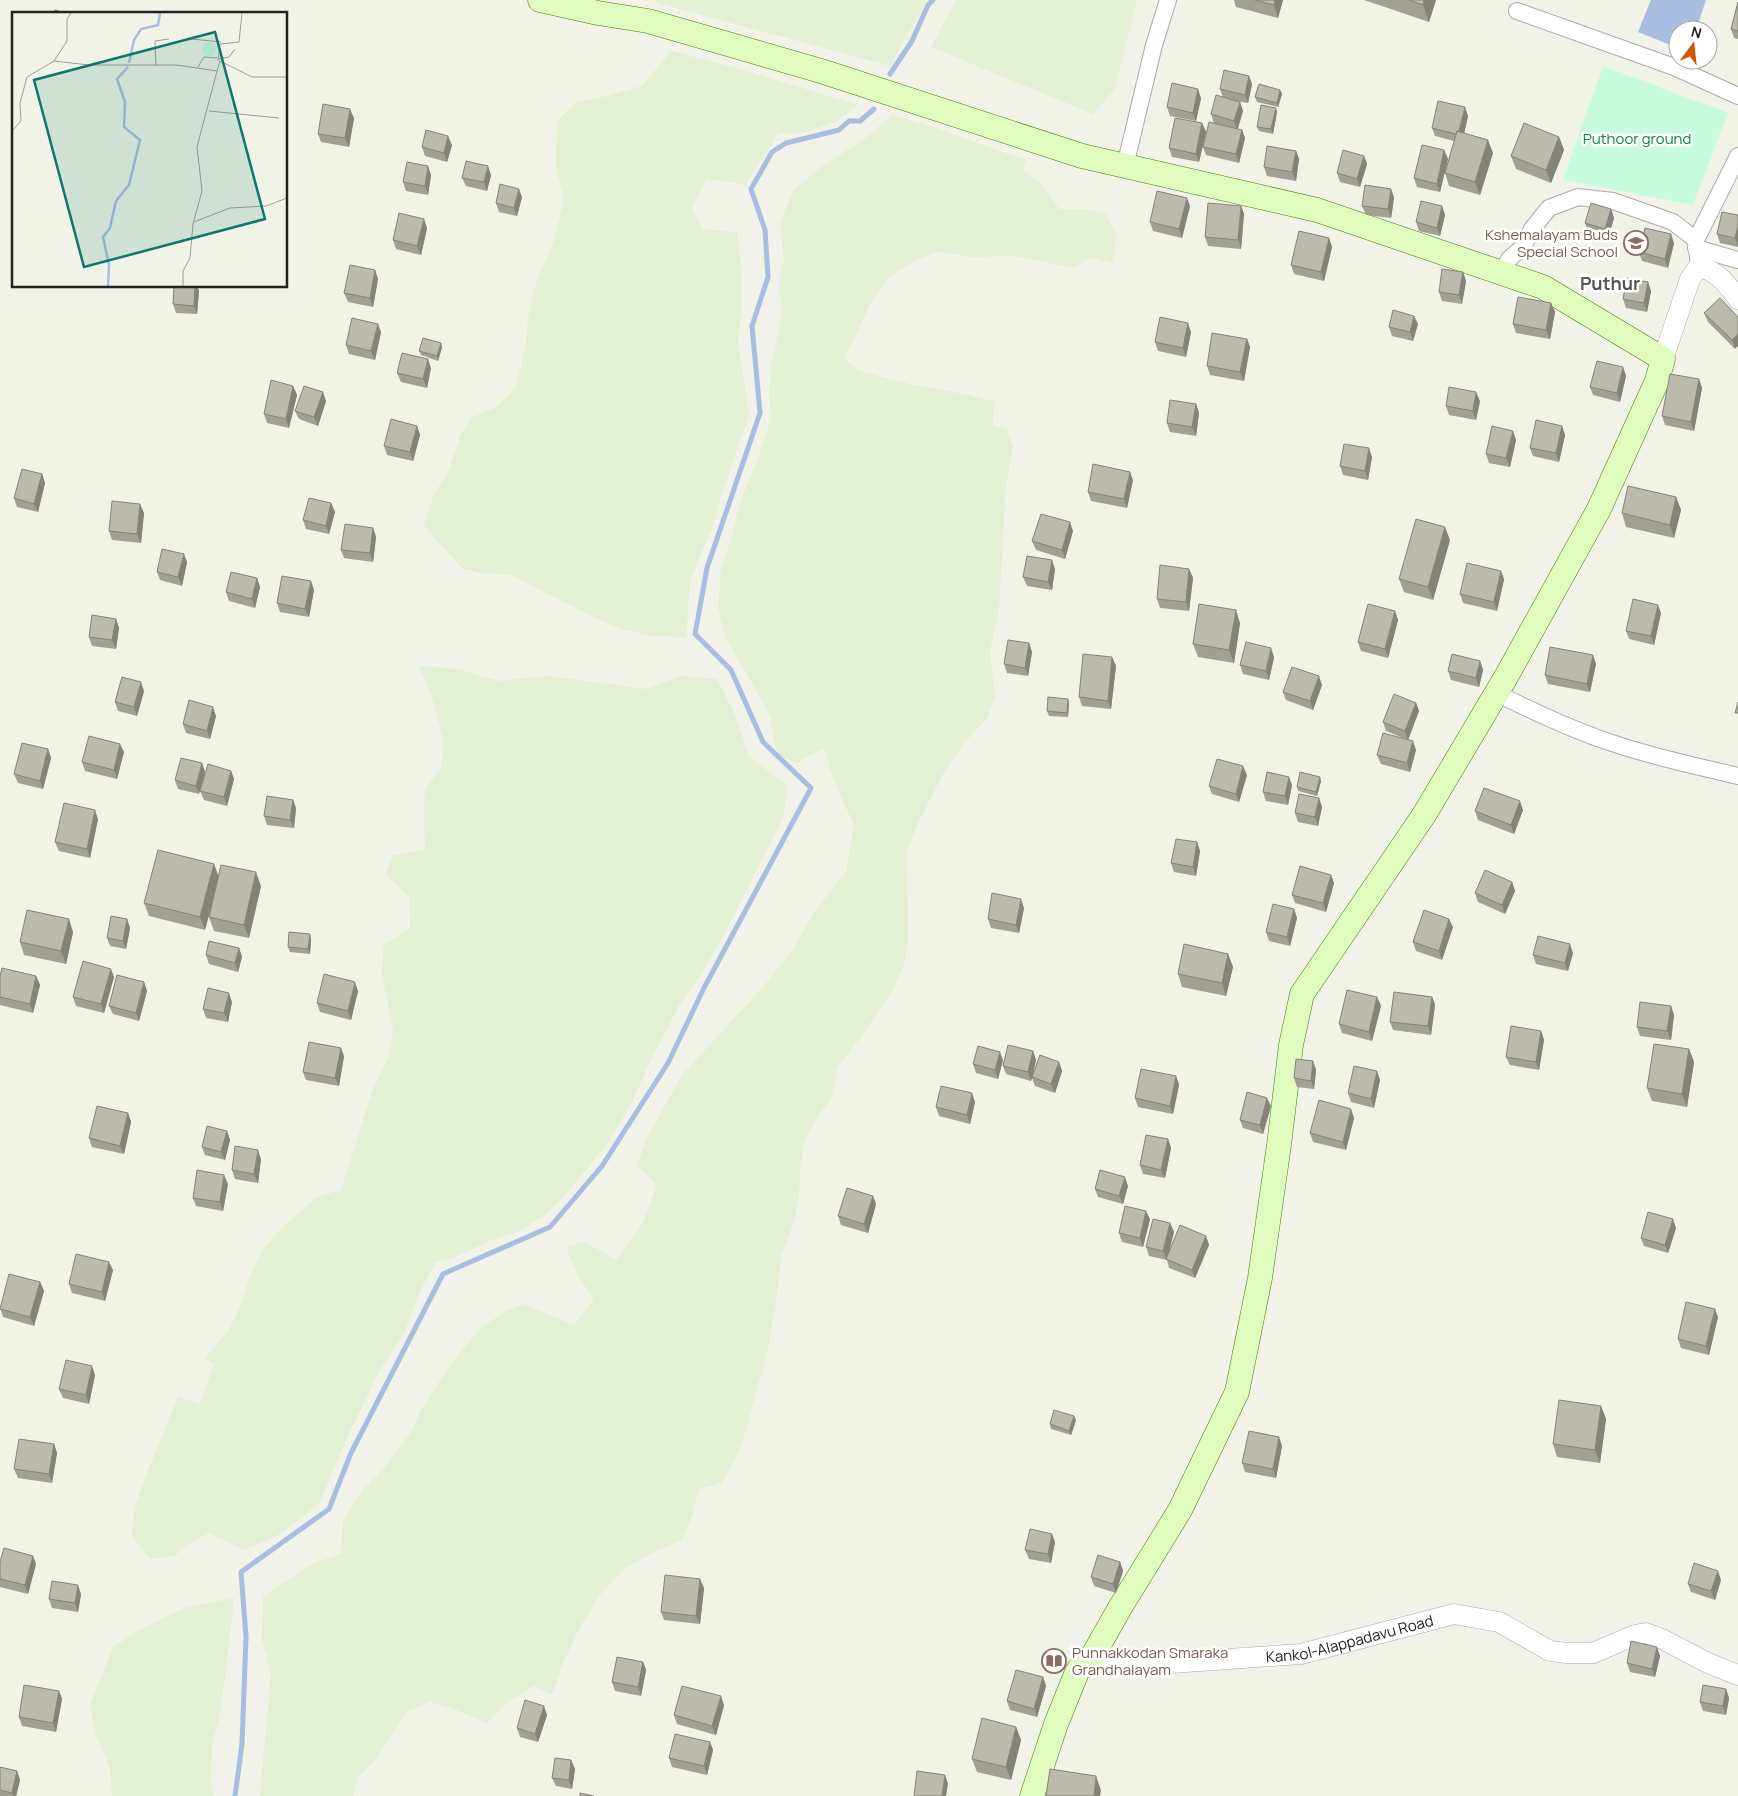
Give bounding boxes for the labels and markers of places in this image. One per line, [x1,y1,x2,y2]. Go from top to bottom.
place label: Kshemalayam Buds Special School [1485,224,1618,262]
school or university icon: Kshemalayam Buds Special School [1623,230,1649,256]
place label: Punnakkodan Smaraka Grandhalayam [1072,1642,1228,1680]
library icon: Punnakkodan Smaraka Grandhalayam [1041,1648,1067,1674]

